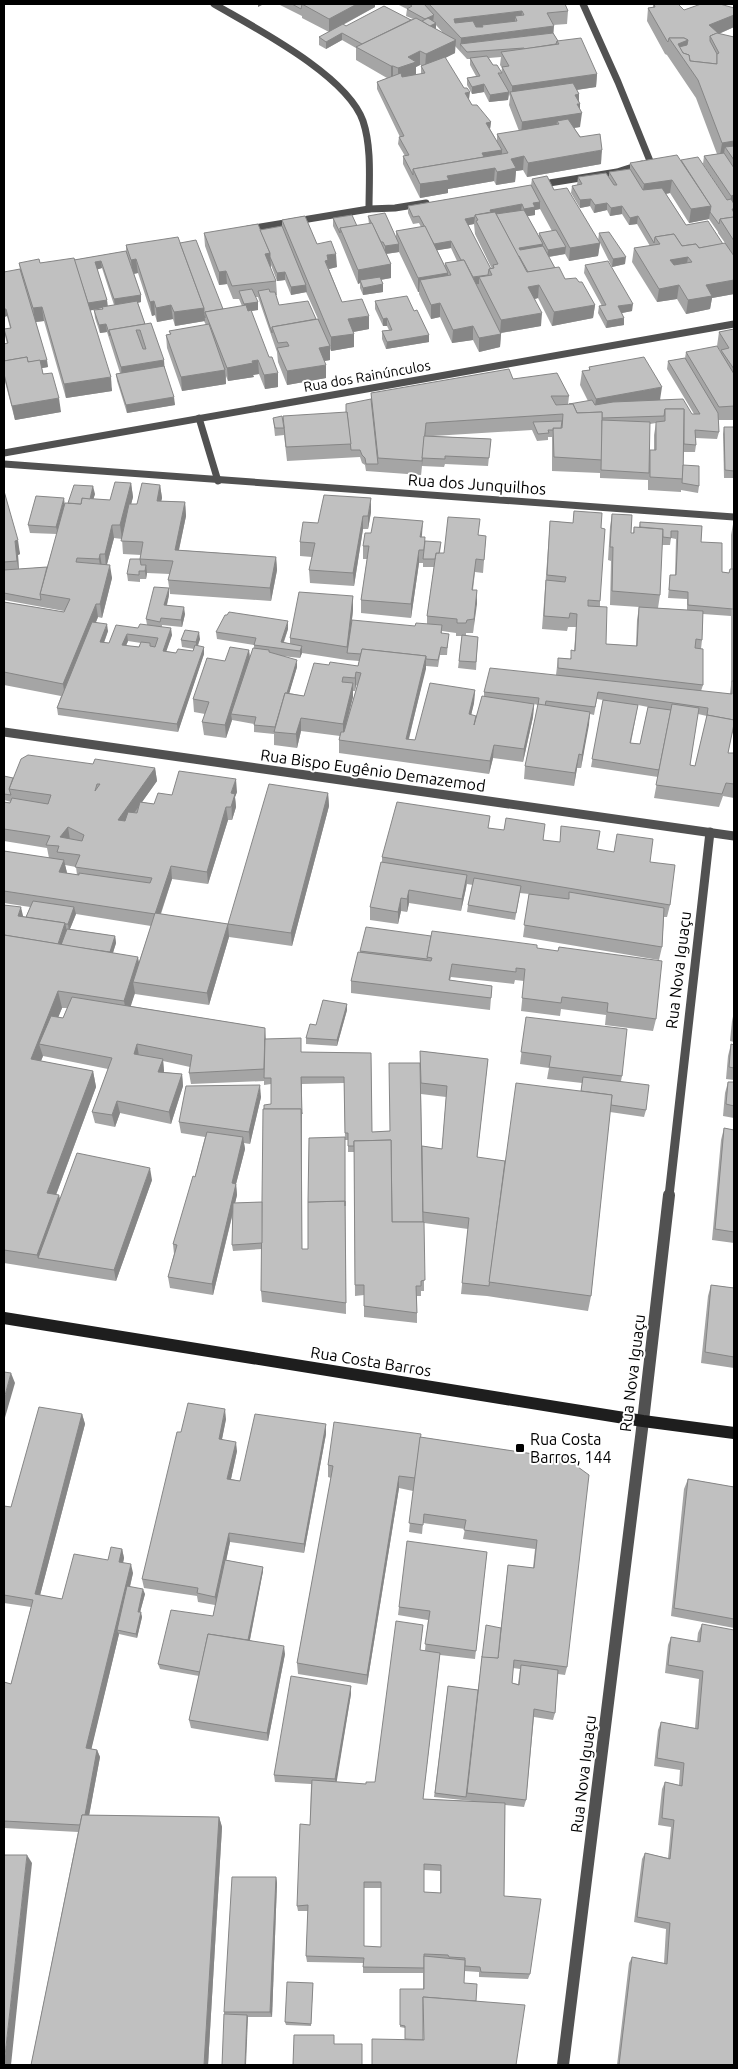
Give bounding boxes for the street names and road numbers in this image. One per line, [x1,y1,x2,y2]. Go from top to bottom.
street label: Rua dos Rainúnculos [302,357,432,395]
street label: Rua dos Junquilhos [407,470,547,498]
street label: Rua Bispo Eugênio Demazemod [259,745,487,795]
street label: Rua Nova Iguaçu [662,910,694,1030]
street label: Rua Nova Iguaçu [616,1313,648,1433]
street label: Rua Costa Barros [309,1343,433,1379]
street label: Rua Nova Iguaçu [567,1714,599,1834]

